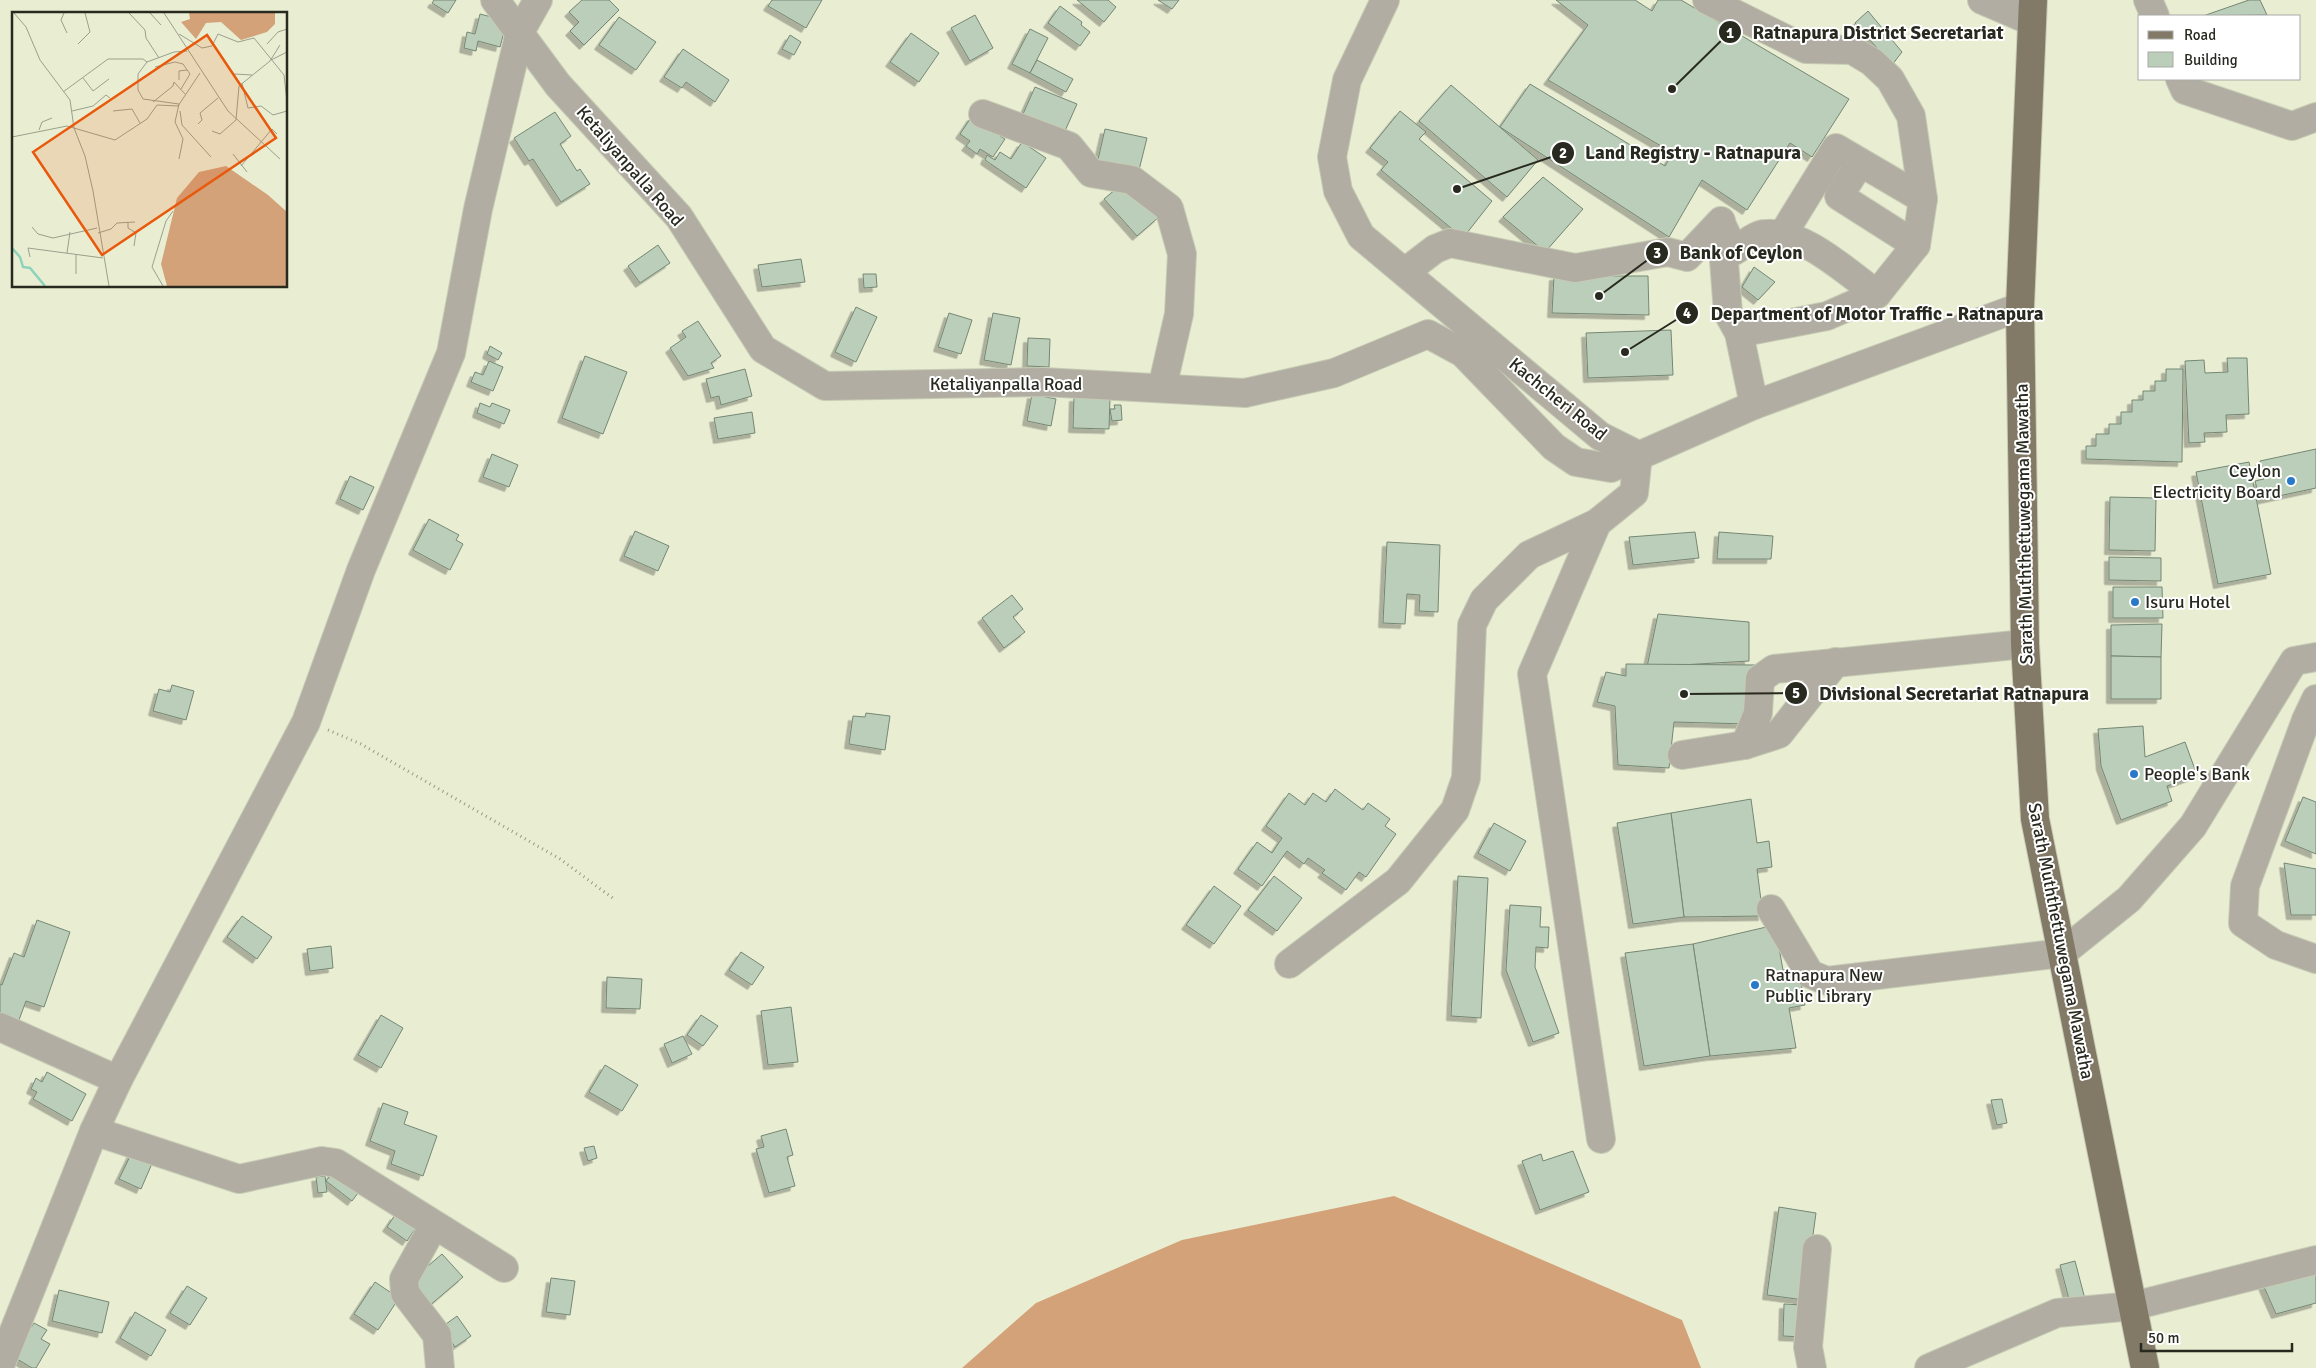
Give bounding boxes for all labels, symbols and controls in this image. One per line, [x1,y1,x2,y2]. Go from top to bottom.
inset map [12,12,288,288]
callout: Ratnapura District Secretariat [1718,15,2014,49]
legend [2138,15,2301,80]
text: Ratnapura District Secretariat [1752,21,2004,45]
text: 1 [1726,24,1734,42]
text: Road [2184,26,2216,44]
text: Building [2184,51,2238,69]
street label: Ketaliyanpalla Road [572,101,688,231]
callout: Land Registry - Ratnapura [1550,136,1811,170]
text: Land Registry - Ratnapura [1585,141,1801,165]
text: 2 [1559,144,1567,162]
callout: Bank of Ceylon [1644,236,1812,270]
text: Bank of Ceylon [1679,241,1803,265]
text: 3 [1653,244,1661,262]
callout: Department of Motor Traffic - Ratnapura [1675,296,2053,330]
text: Department of Motor Traffic - Ratnapura [1710,302,2044,326]
text: 4 [1683,304,1691,322]
street label: Kachcheri Road [1505,353,1611,445]
street label: Ketaliyanpalla Road [930,373,1082,395]
street label: Sarath Muththettuwegama Mawatha [2011,383,2037,665]
place label: Ceylon Electricity Board [2153,460,2281,503]
marker: Ceylon Electricity Board [2285,475,2297,487]
place label: Isuru Hotel [2145,591,2230,613]
marker: Isuru Hotel [2129,596,2141,608]
callout: Divisional Secretariat Ratnapura [1784,676,2099,710]
text: Divisional Secretariat Ratnapura [1819,682,2089,706]
text: 5 [1792,684,1800,702]
place label: People's Bank [2144,763,2250,785]
marker: People's Bank [2128,768,2140,780]
street label: Sarath Muththettuwegama Mawatha [2023,801,2099,1081]
place label: Ratnapura New Public Library [1765,964,1883,1007]
marker: Ratnapura New Public Library [1749,979,1761,991]
scale bar [2141,1320,2292,1352]
text: 50 m [2148,1329,2179,1347]

